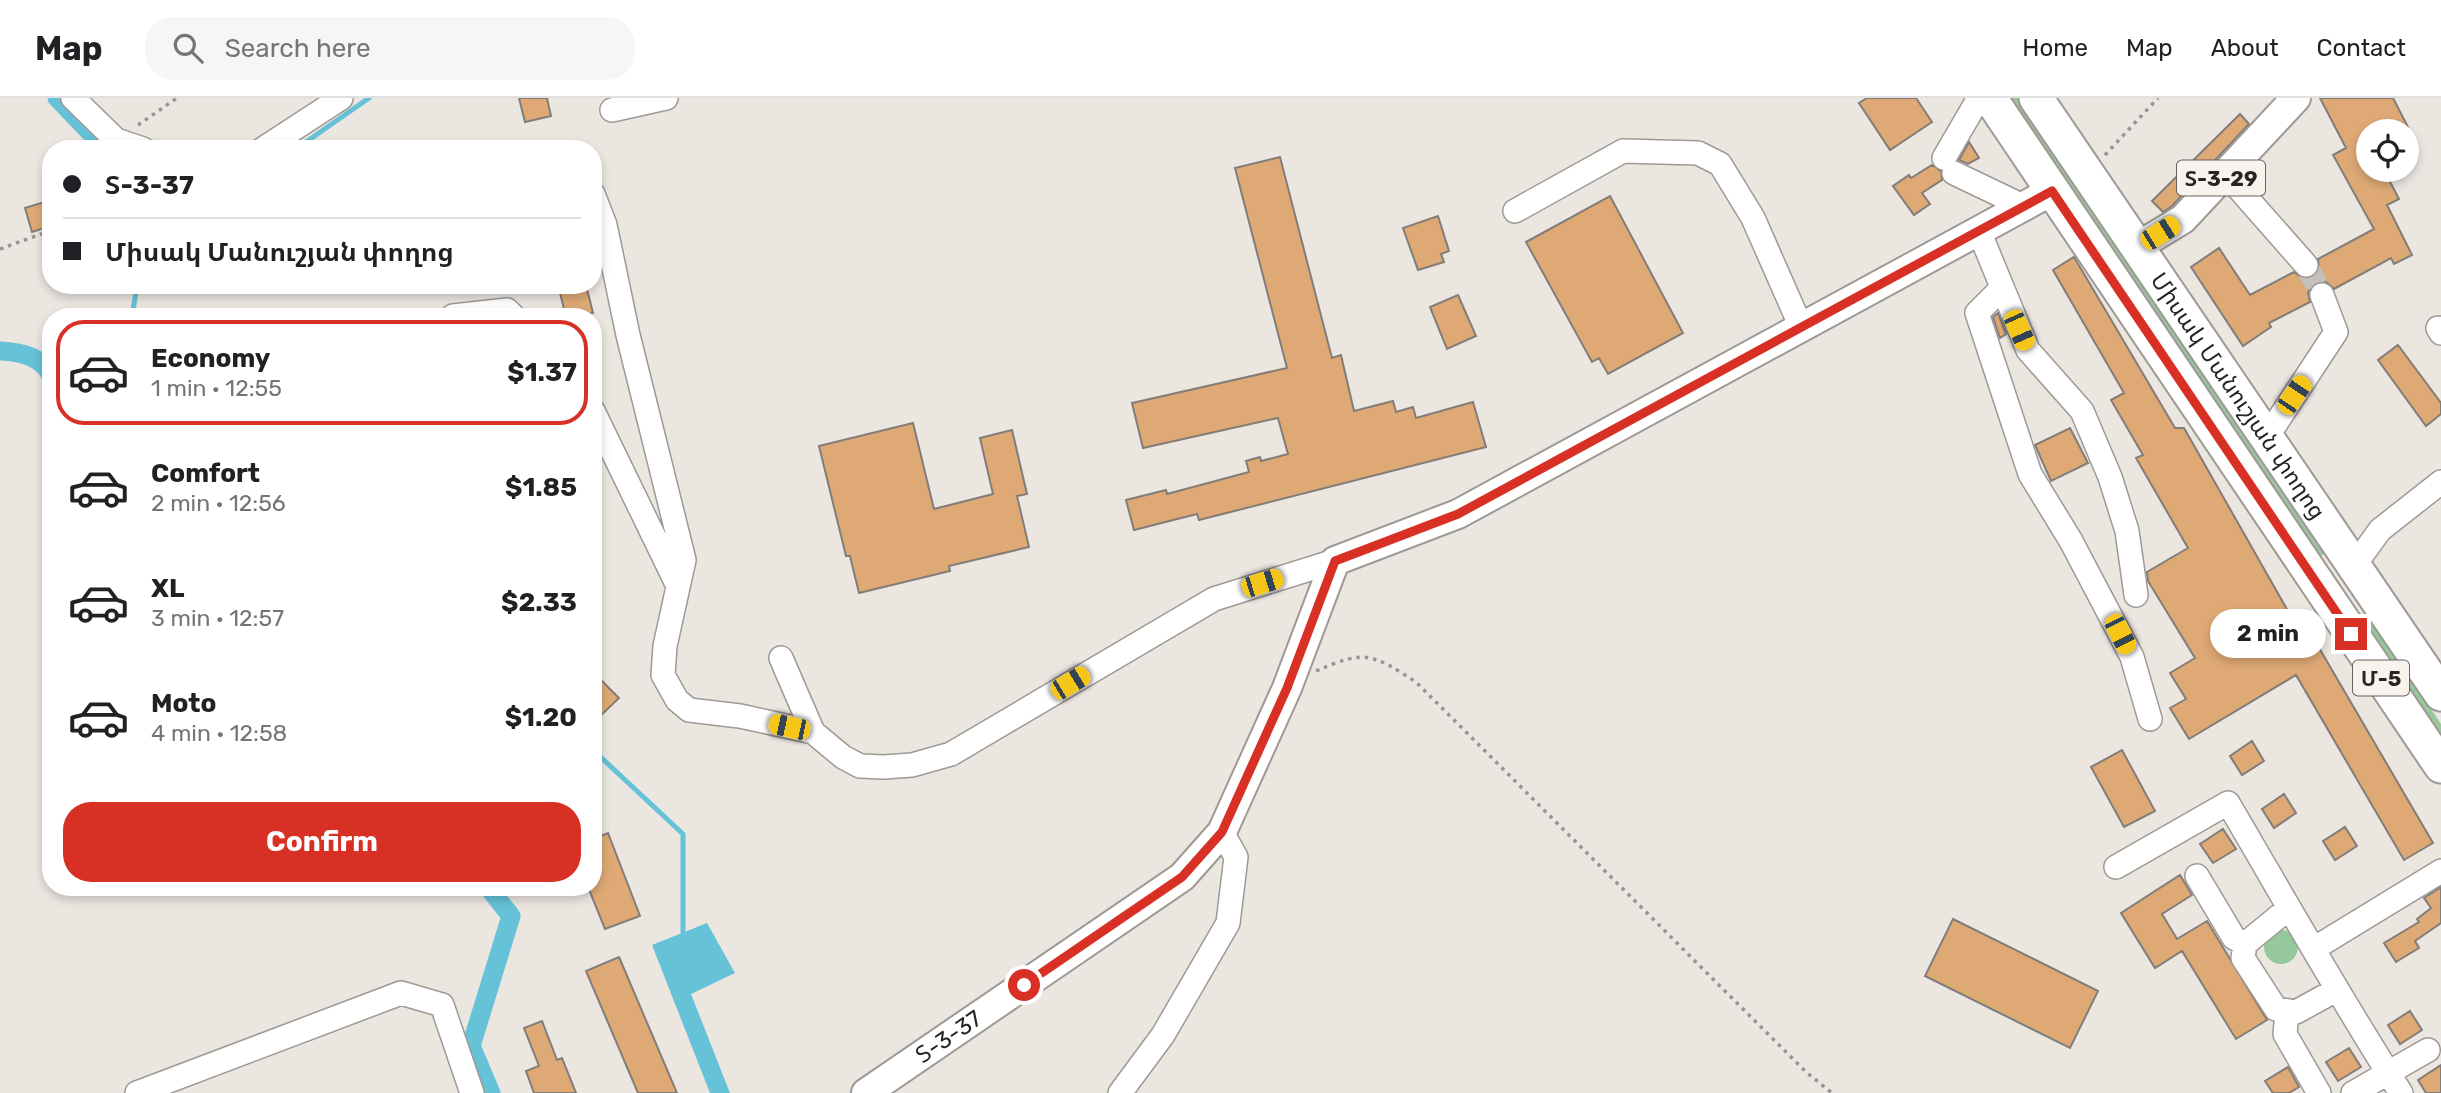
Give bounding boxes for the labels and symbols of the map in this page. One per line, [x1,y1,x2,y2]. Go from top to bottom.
road number: Տ-3-29 [2177,160,2265,196]
car [2137,213,2184,253]
street label: Միսակ Մանուշյան փողոց [2145,267,2332,524]
car [2001,307,2038,353]
car [2274,372,2315,418]
car [1239,567,1286,599]
callout: 2 min [2211,610,2326,658]
car [2102,611,2139,657]
route end [2335,618,2367,650]
road number: Մ-5 [2353,660,2409,696]
car [1047,663,1094,703]
car [767,712,812,742]
route start [1008,969,1040,1001]
street label: Տ-3-37 [910,1004,987,1069]

